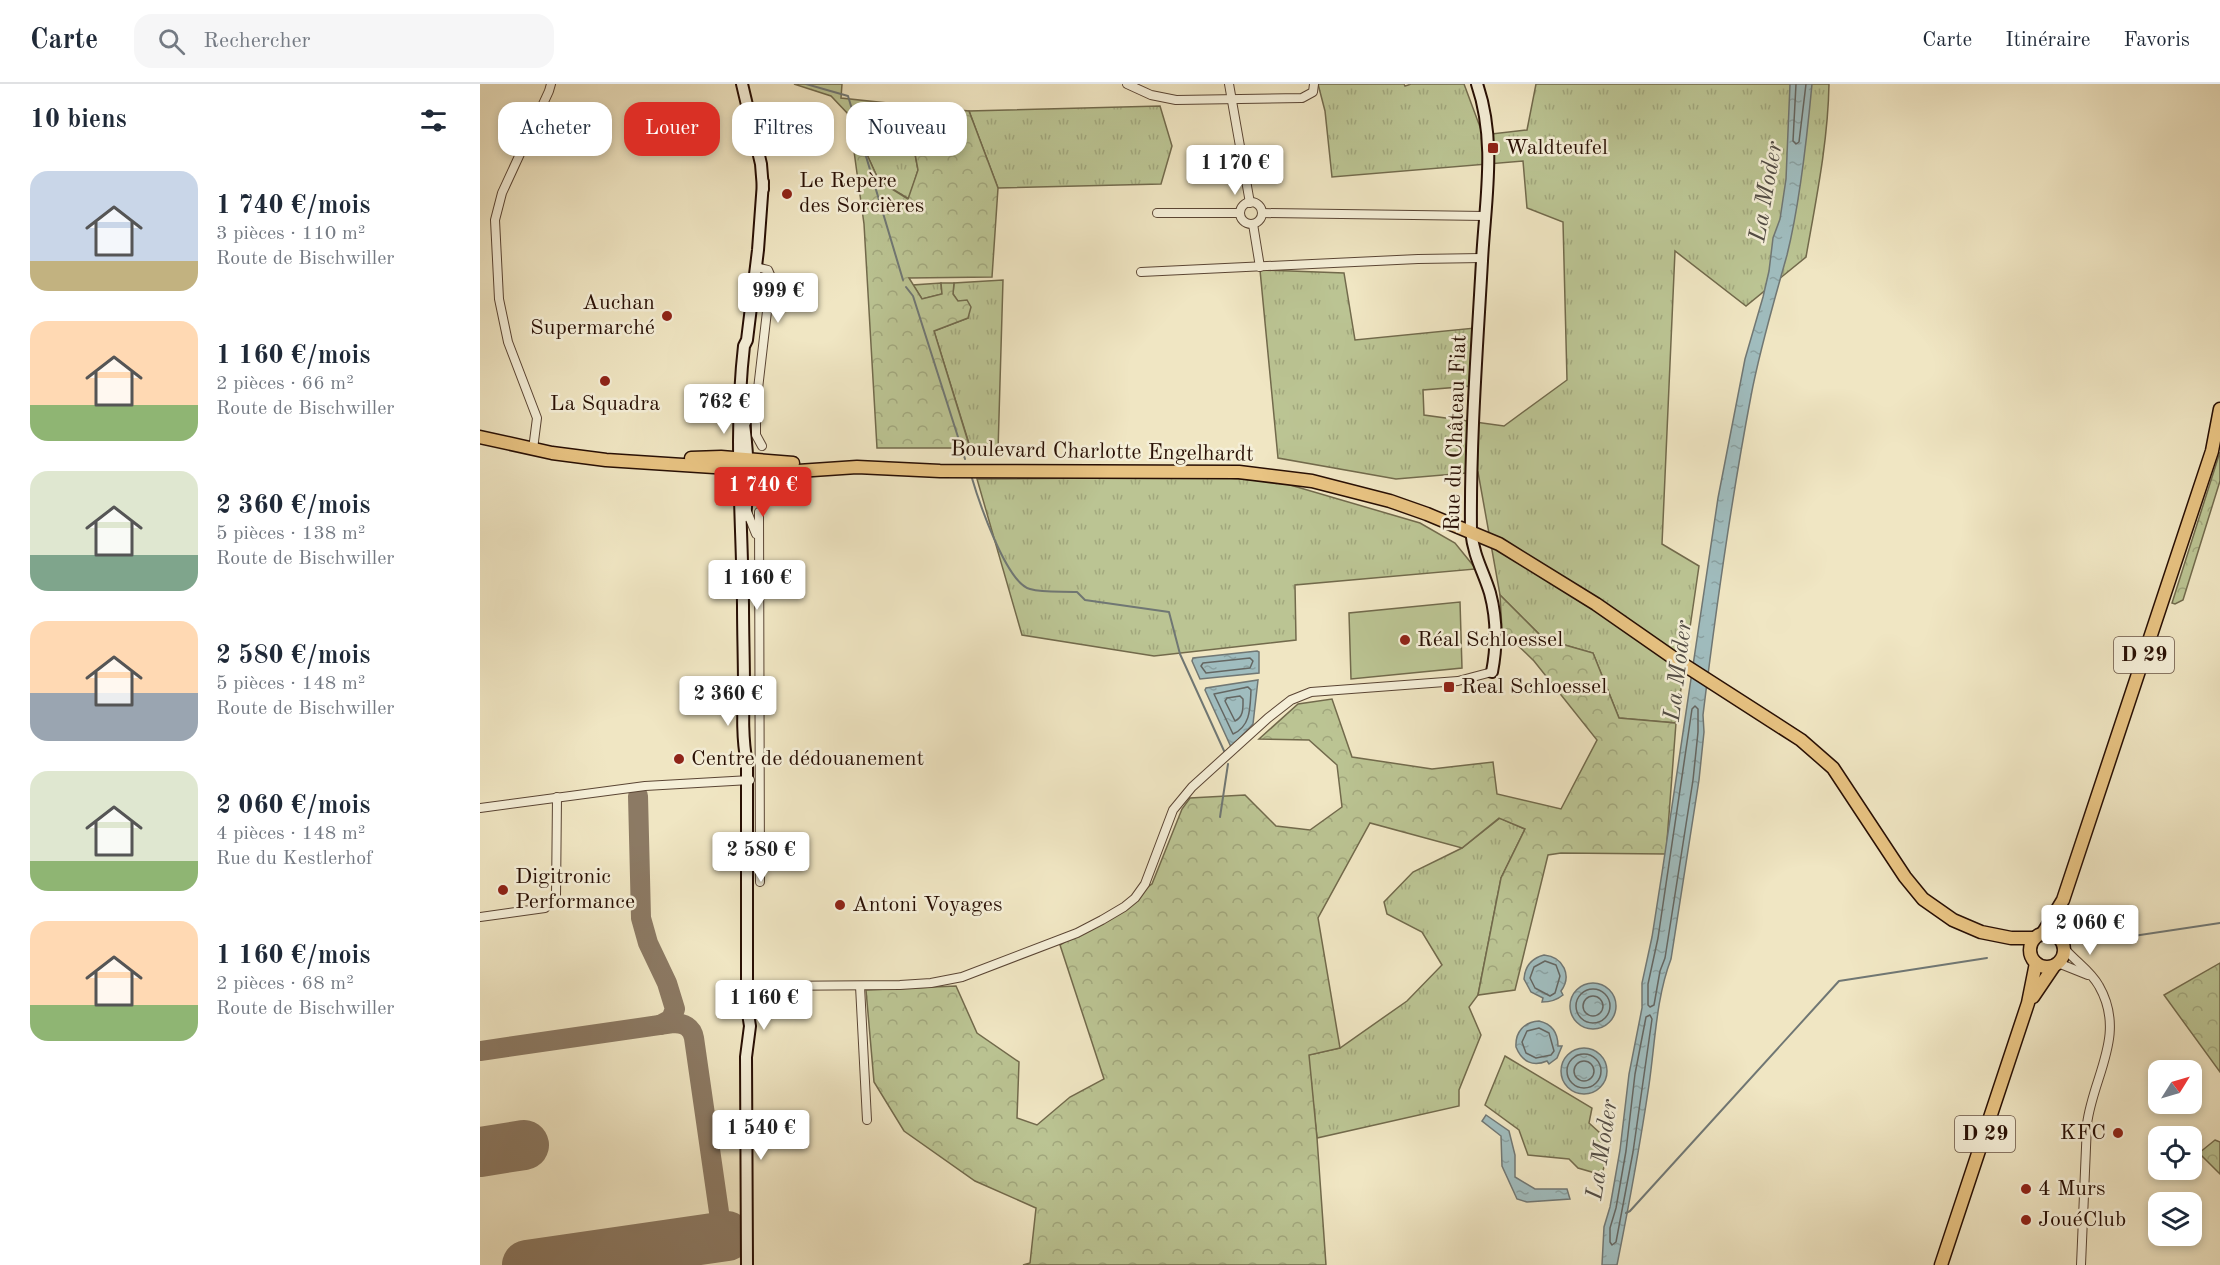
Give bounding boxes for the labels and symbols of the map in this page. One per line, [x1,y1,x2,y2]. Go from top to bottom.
place label: Waldteufel [1505,137,1608,159]
water label: La Moder [1746,139,1788,245]
marker: Waldteufel [1486,141,1500,155]
pin: 1 170 € [1180,145,1290,196]
place label: Le Repère des Sorcières [799,170,924,217]
marker: Le Repère des Sorcières [780,187,794,201]
pin: 999 € [736,273,820,324]
place label: Auchan Supermarché [530,292,655,339]
marker: Auchan Supermarché [660,309,674,323]
street label: Rue du Château Fiat [1442,334,1470,532]
marker: La Squadra [598,374,612,388]
pin: 762 € [682,384,766,435]
place label: La Squadra [550,393,660,415]
street label: Boulevard Charlotte Engelhardt [950,438,1254,466]
pin: 1 740 € [708,467,818,518]
pin: 1 160 € [702,560,812,611]
water label: La Moder [1661,619,1697,724]
place label: Réal Schloessel [1417,629,1563,651]
marker: Réal Schloessel [1398,633,1412,647]
road number: D 29 [2114,637,2174,673]
pin: 2 360 € [673,676,783,727]
place label: Real Schloessel [1461,676,1607,698]
marker: Real Schloessel [1442,680,1456,694]
place label: Centre de dédouanement [691,748,924,770]
marker: Centre de dédouanement [672,752,686,766]
pin: 2 580 € [706,832,816,883]
place label: Digitronic Performance [515,866,635,913]
marker: Digitronic Performance [496,883,510,897]
place label: Antoni Voyages [852,894,1002,916]
marker: Antoni Voyages [833,898,847,912]
pin: 2 060 € [2035,905,2145,956]
pin: 1 160 € [709,980,819,1031]
north arrow [2148,1060,2202,1114]
water label: La Moder [1583,1097,1623,1203]
pin: 1 540 € [706,1110,816,1161]
road number: D 29 [1955,1116,2015,1152]
place label: KFC [2060,1122,2106,1144]
marker: KFC [2111,1126,2125,1140]
place label: 4 Murs [2038,1178,2106,1200]
marker: 4 Murs [2019,1182,2033,1196]
place label: JouéClub [2038,1209,2126,1231]
marker: JouéClub [2019,1213,2033,1227]

